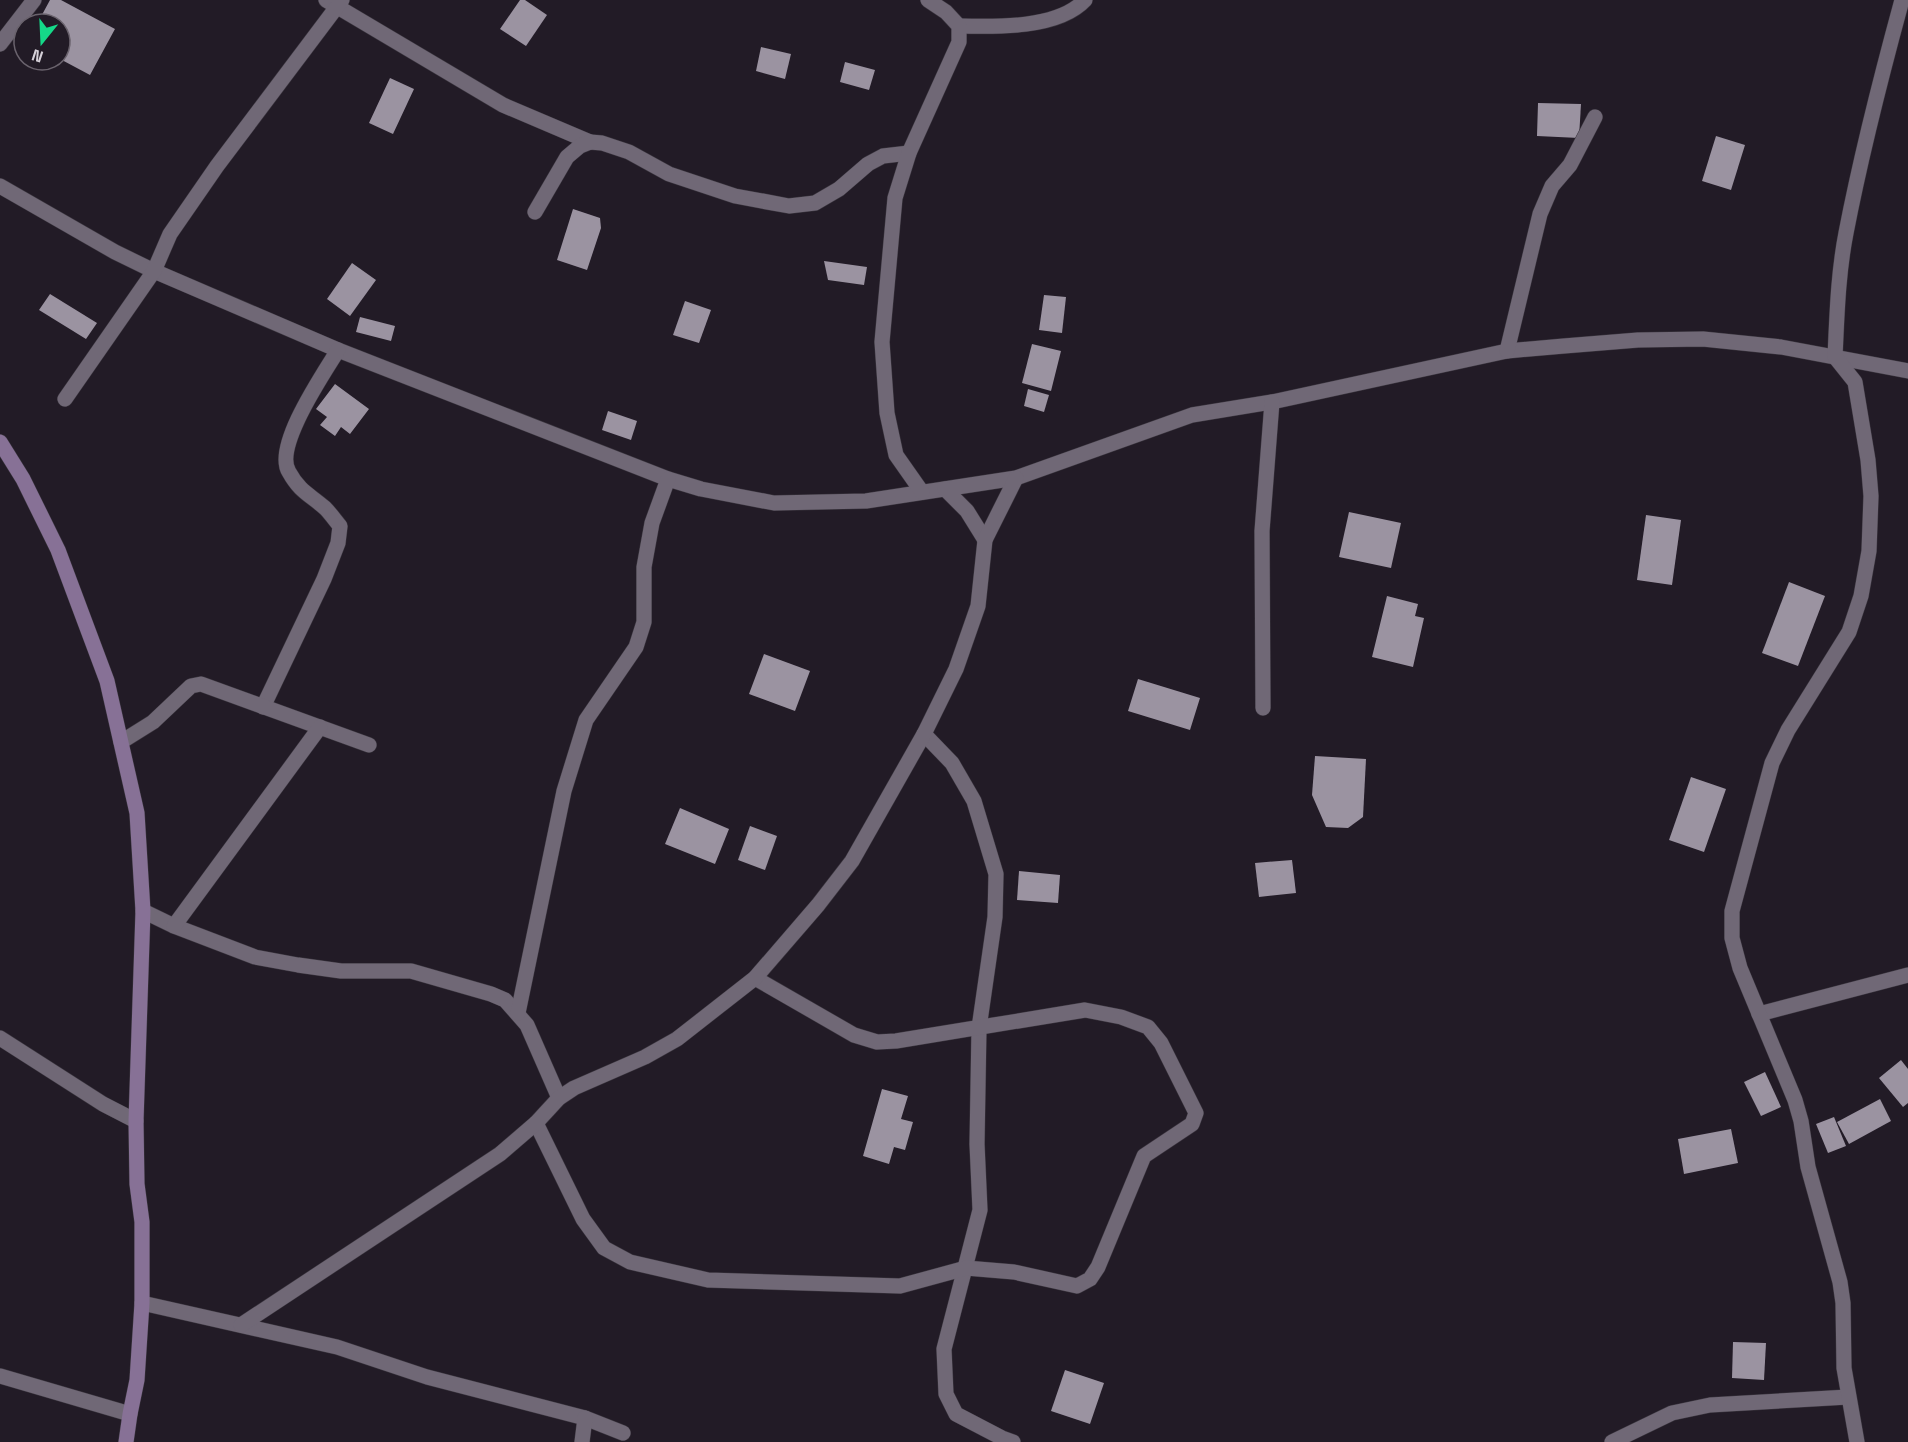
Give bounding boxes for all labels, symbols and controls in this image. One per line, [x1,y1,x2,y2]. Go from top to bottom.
north arrow [12,12,72,72]
text: N [29,44,46,67]

